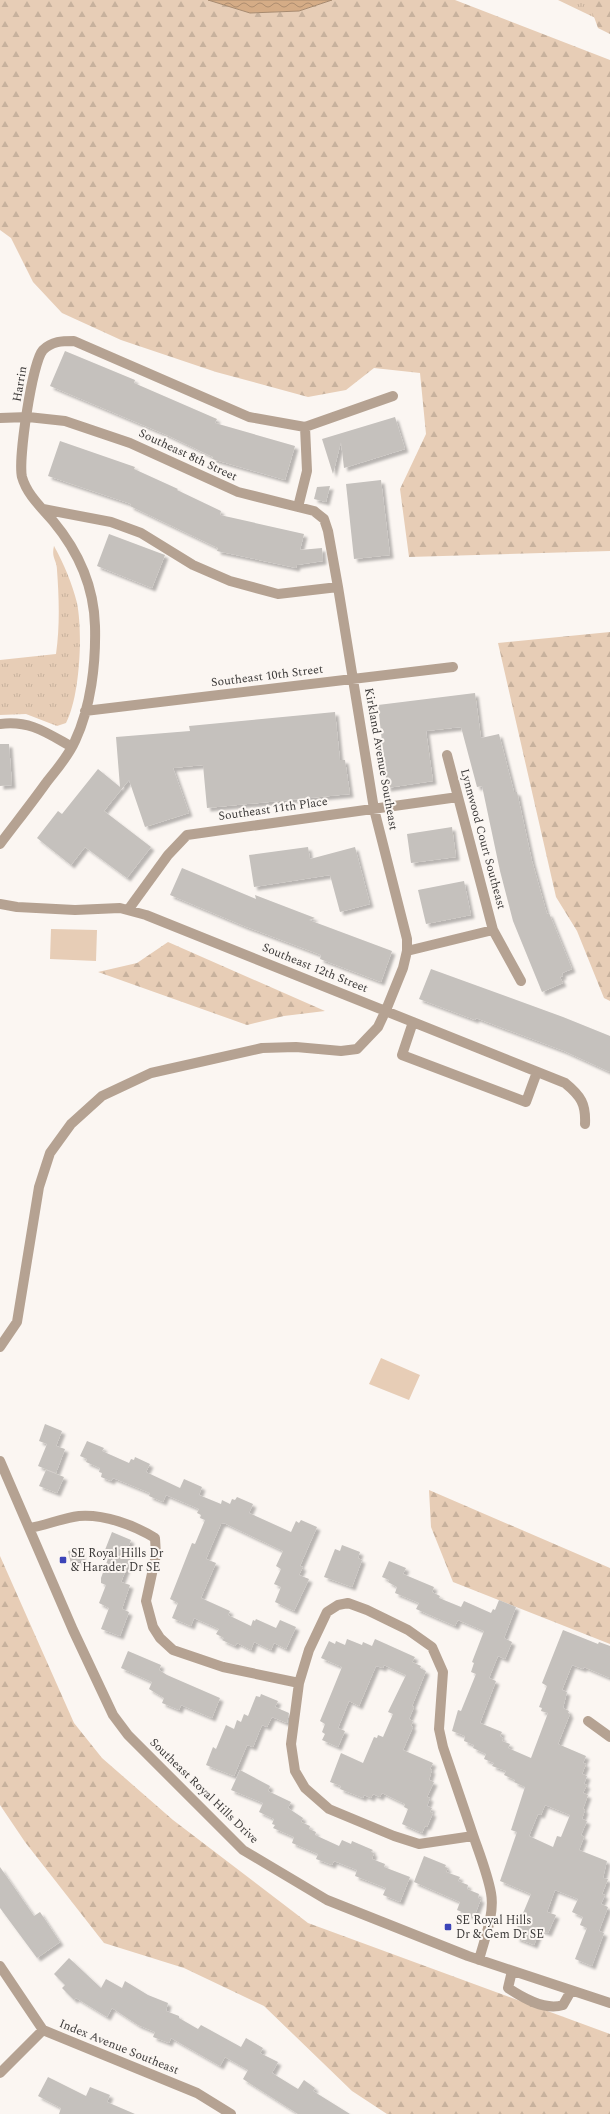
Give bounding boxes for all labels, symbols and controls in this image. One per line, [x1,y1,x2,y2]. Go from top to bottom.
street label: Harrin [8,365,32,403]
street label: Southeast 8th Street [136,424,240,486]
street label: Southeast 10th Street [210,660,324,692]
street label: Kirkland Avenue Southeast [359,686,403,832]
street label: Lynnwood Court Southeast [455,767,511,911]
street label: Southeast 11th Place [217,792,329,826]
street label: Southeast 12th Street [259,938,371,998]
place label: SE Royal Hills Dr & Harader Dr SE [71,1544,164,1577]
marker: SE Royal Hills Dr & Harader Dr SE [58,1555,68,1565]
street label: Southeast Royal Hills Drive [145,1734,263,1849]
place label: SE Royal Hills Dr & Gem Dr SE [456,1911,544,1944]
marker: SE Royal Hills Dr & Gem Dr SE [443,1922,453,1932]
street label: Index Avenue Southeast [56,2014,182,2080]

